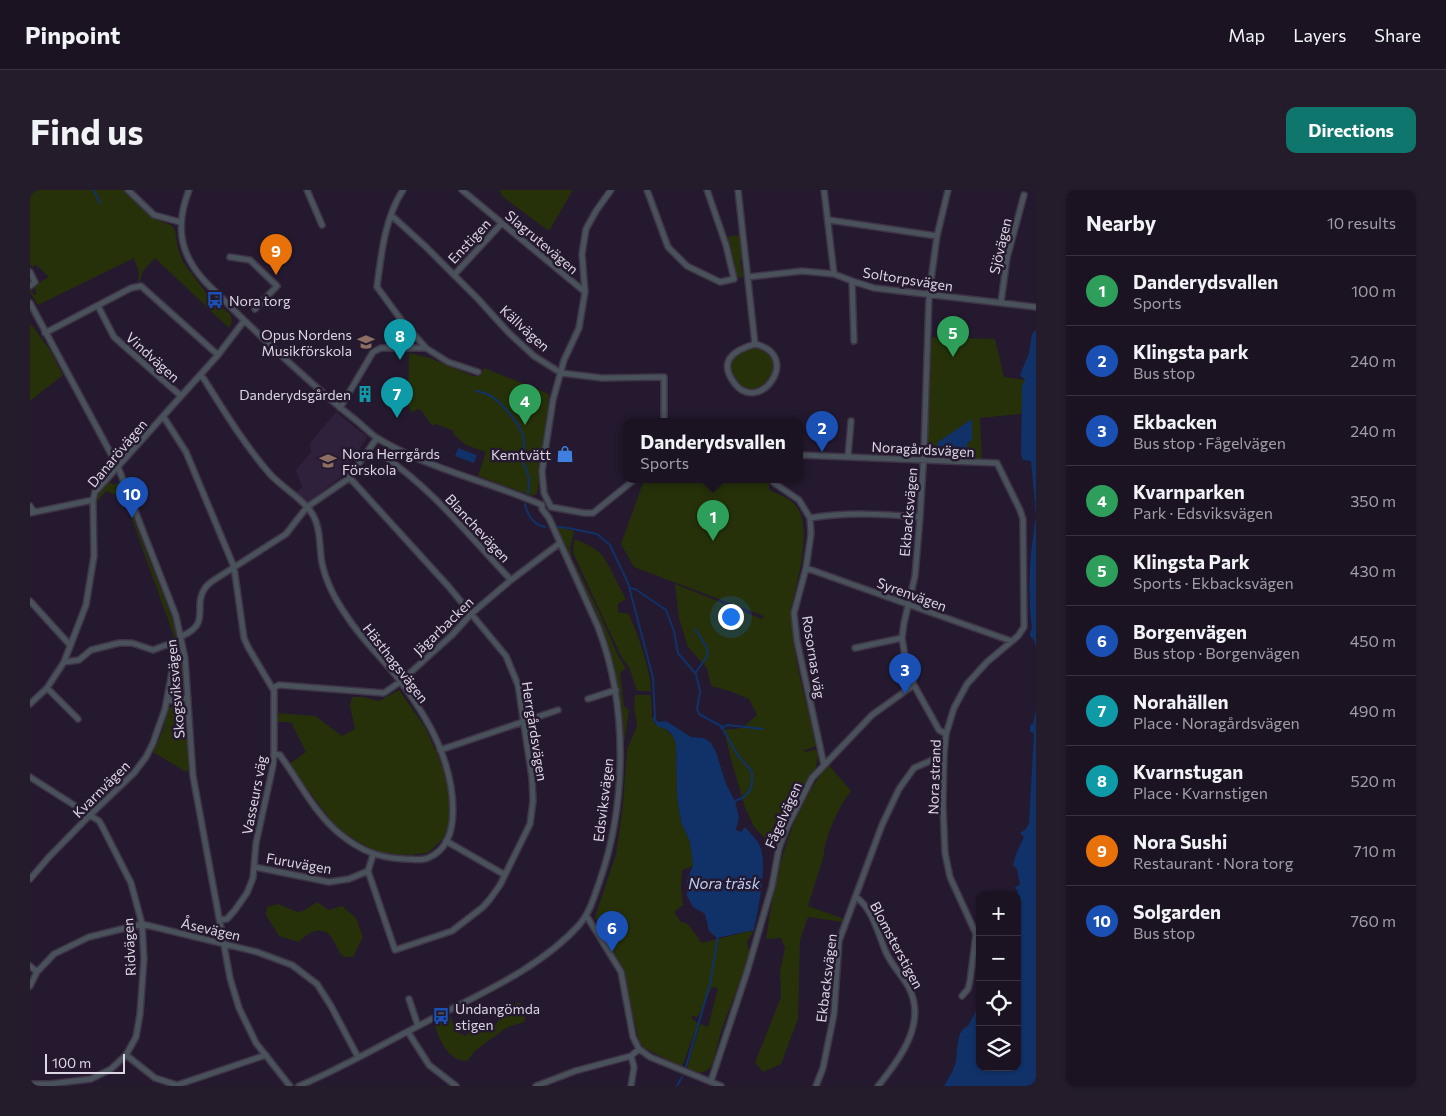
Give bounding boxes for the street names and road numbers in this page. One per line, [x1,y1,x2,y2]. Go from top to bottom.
street label: Slagrutevägen [502,207,582,277]
street label: Enstigen [444,215,494,267]
street label: Sjövägen [985,216,1015,276]
street label: Soltorpsvägen [862,263,954,295]
street label: Källvägen [497,301,553,355]
street label: Vindvägen [123,328,183,386]
street label: Danarövägen [84,416,150,490]
street label: Noragårdsvägen [871,438,975,460]
street label: Ekbacksvägen [896,467,920,557]
street label: Blanchevägen [442,490,514,566]
street label: Syrenvägen [875,574,949,614]
street label: Jägarbacken [409,593,477,659]
street label: Rosornas väg [799,614,829,700]
street label: Hästhagsvägen [360,620,432,706]
street label: Skogsviksvägen [162,639,188,739]
street label: Herrgårdsvägen [519,680,551,782]
street label: Nora strand [924,739,944,815]
street label: Vasseurs väg [238,754,270,836]
street label: Kvarnvägen [69,757,133,821]
street label: Edsviksvägen [589,757,617,843]
street label: Fågelvägen [761,779,805,851]
street label: Furuvägen [265,849,333,877]
street label: Blomsterstigen [867,898,927,992]
street label: Åsevägen [180,914,242,944]
street label: Ridvägen [119,917,139,977]
street label: Ekbacksvägen [812,933,840,1023]

